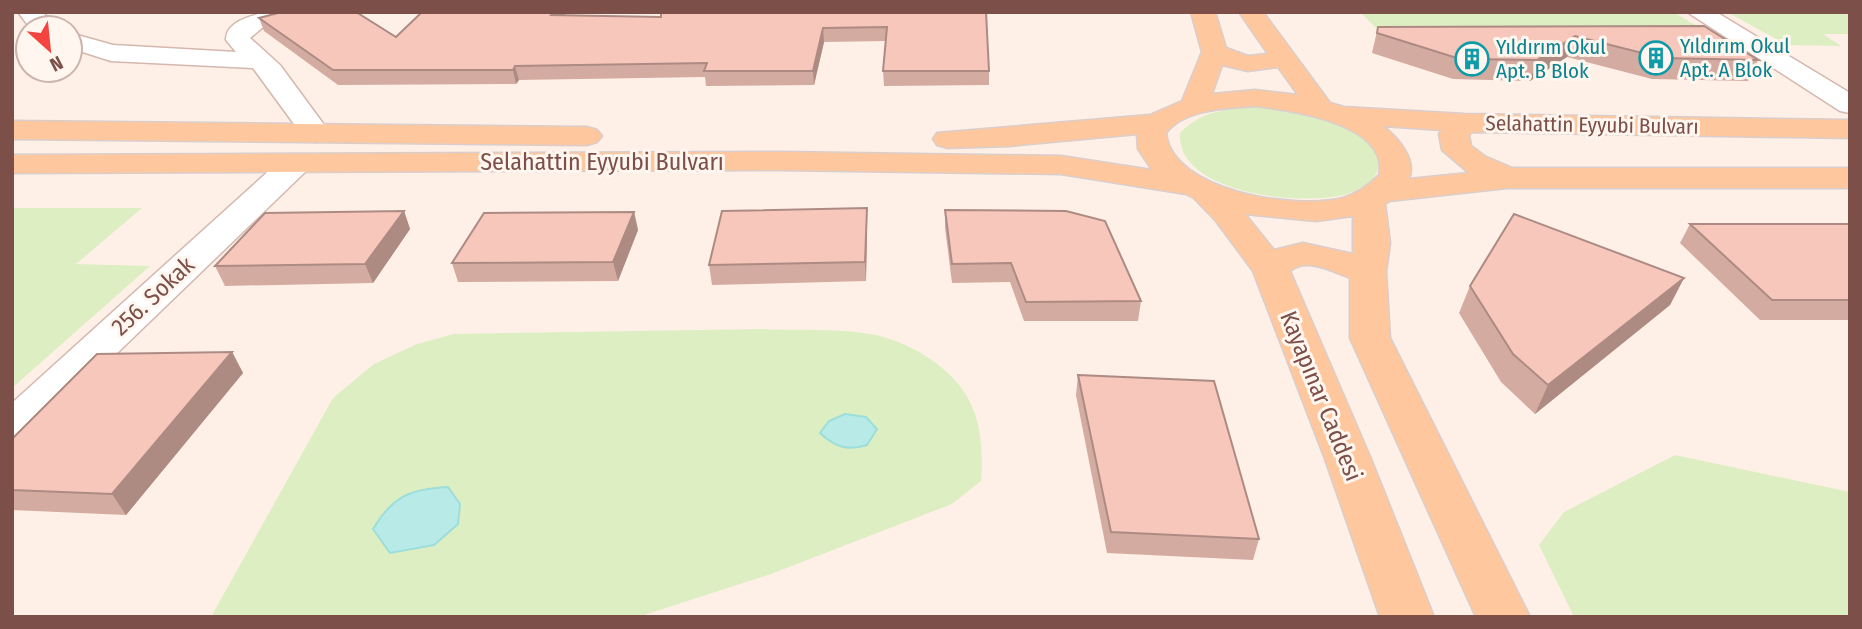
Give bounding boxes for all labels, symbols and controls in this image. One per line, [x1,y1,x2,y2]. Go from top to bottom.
north arrow [14,14,84,84]
place label: Yıldırım Okul Apt. A Blok [1680,33,1790,83]
place label: Yıldırım Okul Apt. B Blok [1496,34,1606,84]
building icon: Yıldırım Okul Apt. A Blok [1637,39,1675,77]
building icon: Yıldırım Okul Apt. B Blok [1453,40,1491,78]
text: N [46,51,67,77]
street label: Selahattin Eyyubi Bulvarı [1485,110,1699,140]
street label: Selahattin Eyyubi Bulvarı [480,148,724,176]
street label: 256. Sokak [106,250,201,341]
street label: Kayapınar Caddesi [1274,307,1368,485]

